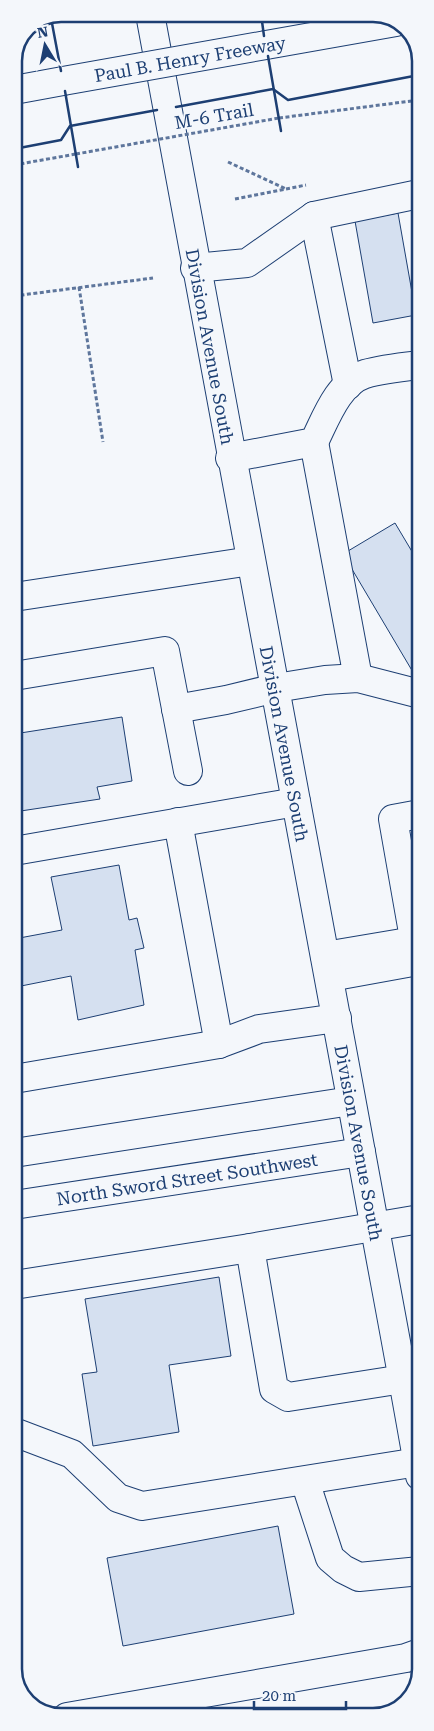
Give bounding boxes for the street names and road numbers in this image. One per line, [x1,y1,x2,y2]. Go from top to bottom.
street label: Paul B. Henry Freeway [93,32,288,86]
street label: M-6 Trail [173,99,256,133]
street label: Division Avenue South [182,247,239,447]
street label: Division Avenue South [256,644,314,844]
street label: Division Avenue South [331,1043,388,1243]
street label: North Sword Street Southwest [55,1148,319,1209]

